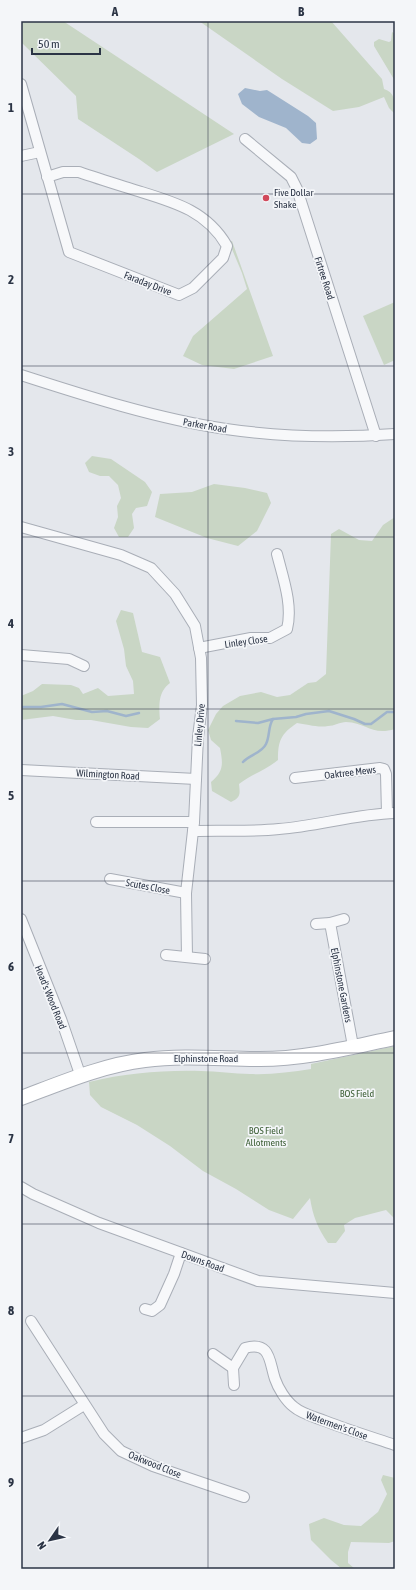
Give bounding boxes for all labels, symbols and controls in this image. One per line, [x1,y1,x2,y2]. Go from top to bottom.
text: A [111,4,119,19]
text: B [298,4,305,19]
scale bar [32,30,100,56]
text: 50 m [38,37,60,51]
text: 1 [8,100,14,115]
place label: Five Dollar Shake [274,187,315,210]
marker: Five Dollar Shake [261,193,271,203]
street label: Firtree Road [312,255,337,301]
street label: Faraday Drive [122,269,174,298]
text: 2 [8,272,14,287]
street label: Parker Road [182,416,228,435]
text: 3 [8,444,14,459]
text: 4 [7,616,14,631]
street label: Linley Close [224,633,269,650]
street label: Linley Drive [192,703,207,747]
street label: Oaktree Mews [324,764,377,781]
street label: Wilmington Road [76,767,140,782]
text: 5 [8,788,14,803]
street label: Scutes Close [125,877,171,896]
street label: Elphinstone Gardens [329,947,354,1024]
text: 6 [8,959,14,974]
street label: Hoad's Wood Road [33,964,68,1031]
street label: Elphinstone Road [174,1053,239,1064]
park label: BOS Field [340,1088,374,1099]
park label: BOS Field Allotments [246,1125,287,1148]
text: 7 [8,1131,14,1146]
street label: Downs Road [180,1249,226,1274]
text: 8 [8,1303,14,1318]
street label: Watermen's Close [305,1409,370,1442]
street label: Oakwood Close [127,1449,183,1480]
text: 9 [8,1475,14,1490]
north arrow [30,1520,70,1560]
text: N [35,1540,49,1552]

